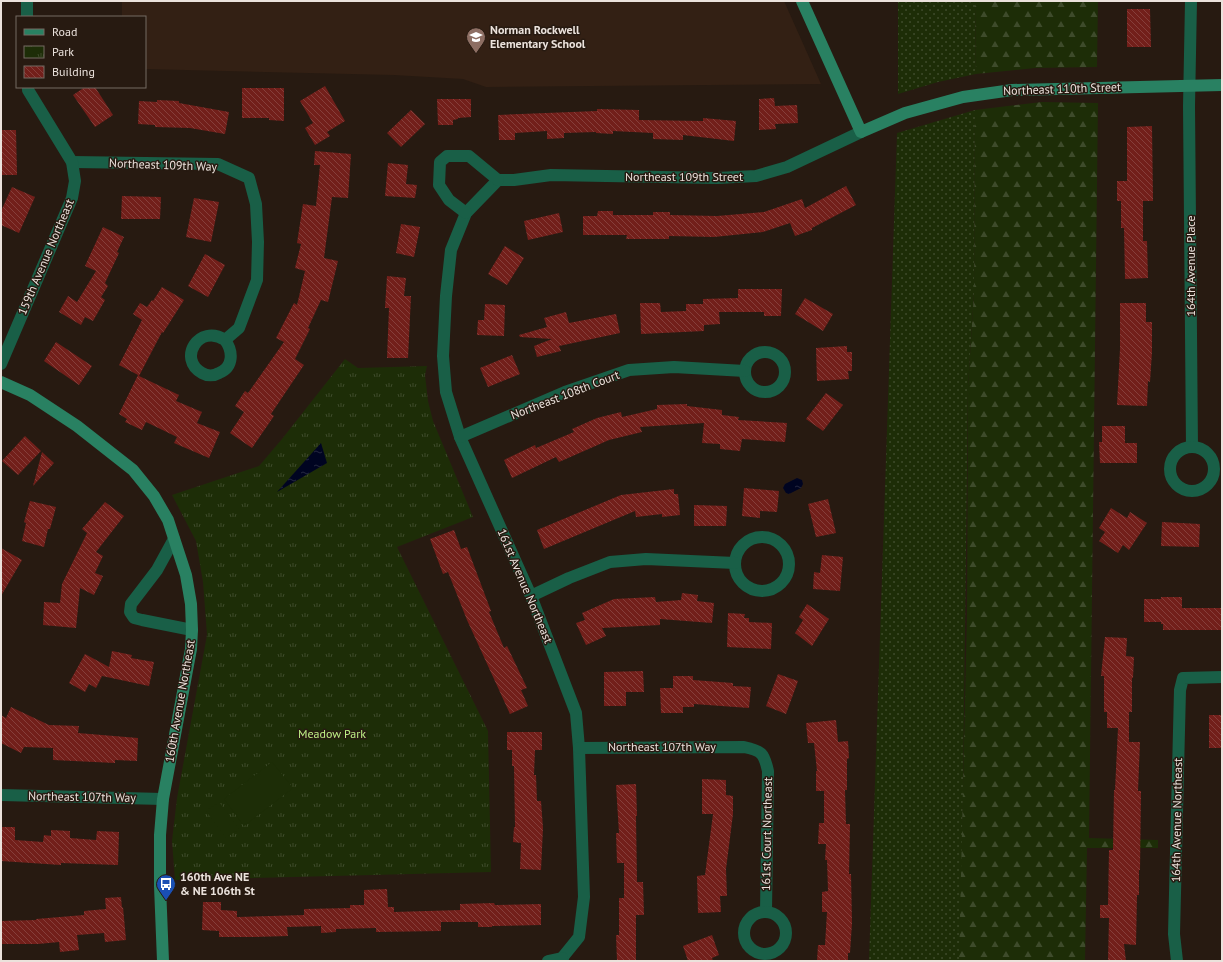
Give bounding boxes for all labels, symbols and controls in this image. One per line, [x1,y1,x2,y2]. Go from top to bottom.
legend [16,16,146,88]
place label: Norman Rockwell Elementary School [490,22,586,51]
text: Road [52,24,77,39]
school or university icon: Norman Rockwell Elementary School [465,26,487,54]
text: Park [52,44,74,59]
text: Building [52,64,95,79]
street label: Northeast 110th Street [1003,79,1121,98]
street label: Northeast 109th Way [109,155,218,174]
street label: Northeast 109th Street [625,169,743,184]
street label: 159th Avenue Northeast [14,197,77,317]
street label: 164th Avenue Place [1183,215,1198,317]
street label: Northeast 108th Court [508,367,621,422]
street label: 161st Avenue Northeast [495,526,556,645]
street label: 160th Avenue Northeast [161,638,198,764]
park label: Meadow Park [298,726,366,741]
street label: Northeast 107th Way [608,739,716,754]
street label: 164th Avenue Northeast [1168,758,1185,882]
street label: 161st Court Northeast [758,777,775,891]
street label: Northeast 107th Way [28,788,136,805]
place label: 160th Ave NE & NE 106th St [180,869,256,898]
bus stop icon: 160th Ave NE & NE 106th St [155,873,177,901]

